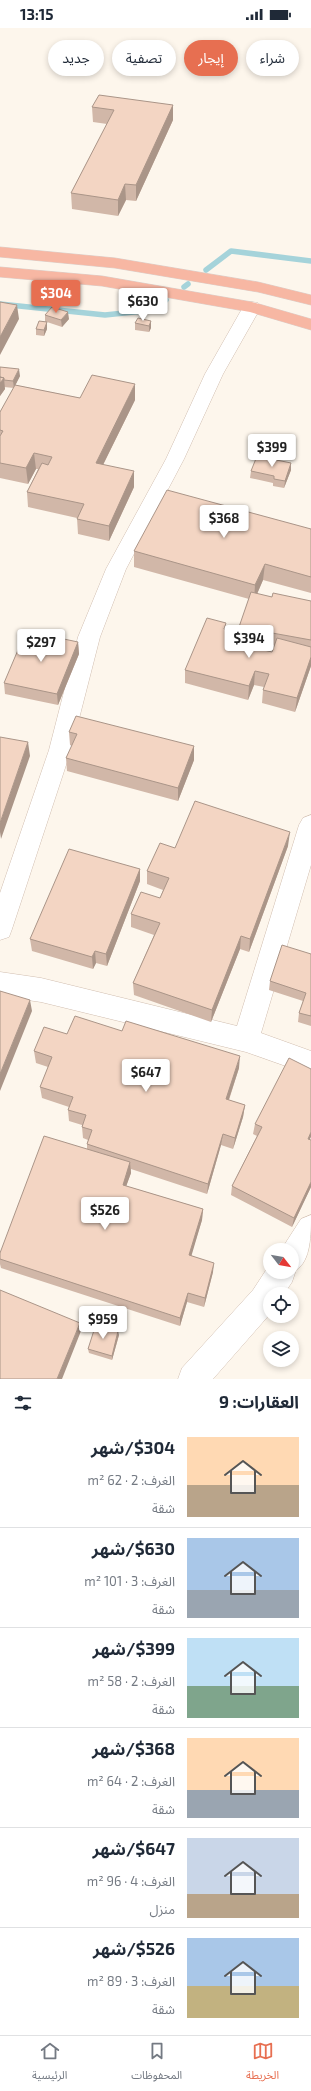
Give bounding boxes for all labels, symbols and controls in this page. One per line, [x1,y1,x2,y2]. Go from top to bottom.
text: 13:15 [20,5,54,23]
chip: جديد [48,40,104,76]
chip: تصفية [112,40,176,76]
chip: إيجار [184,40,238,76]
chip: شراء [246,40,299,76]
pin: $304 [32,280,80,314]
text: $304 [40,285,72,301]
pin: $630 [119,288,167,322]
text: $630 [128,293,158,309]
pin: $399 [248,434,296,468]
text: $399 [257,439,287,455]
pin: $368 [200,505,248,539]
text: $368 [209,510,239,526]
pin: $394 [225,625,273,659]
pin: $297 [17,629,65,663]
text: $394 [234,630,264,646]
text: $297 [26,634,56,650]
pin: $647 [122,1059,170,1093]
text: $647 [131,1064,161,1080]
pin: $526 [81,1197,129,1231]
text: $526 [90,1202,120,1218]
north arrow [263,1243,299,1279]
map controls [263,1243,299,1367]
button: locate [263,1287,299,1323]
pin: $959 [79,1306,127,1340]
text: $959 [88,1311,118,1327]
button: layers [263,1331,299,1367]
text: العقارات: 9 [219,1391,299,1411]
icon: filters [12,1392,34,1414]
text: $304/شهر [91,1437,175,1457]
icon: home [219,1453,267,1501]
text: الغرف: 2 · 62 m² [88,1472,175,1488]
text: شقة [152,1500,175,1516]
text: $630/شهر [92,1538,175,1558]
icon: home [219,1554,267,1602]
text: الغرف: 3 · 101 m² [84,1573,175,1589]
text: شقة [152,1601,175,1617]
text: $399/شهر [93,1638,175,1658]
icon: home [219,1654,267,1702]
text: الغرف: 2 · 58 m² [88,1673,175,1689]
text: شقة [152,1701,175,1717]
text: $368/شهر [92,1738,175,1758]
icon: home [219,1754,267,1802]
text: الغرف: 2 · 64 m² [87,1773,175,1789]
text: شقة [152,1801,175,1817]
text: $647/شهر [92,1838,175,1858]
icon: home [219,1854,267,1902]
text: الغرف: 4 · 96 m² [87,1873,175,1889]
text: منزل [150,1901,175,1917]
text: $526/شهر [93,1938,175,1958]
icon: home [219,1954,267,2002]
text: الغرف: 3 · 89 m² [87,1973,175,1989]
text: شقة [152,2001,175,2017]
tab: الرئيسية [32,2040,67,2087]
tab: المحفوظات [131,2040,182,2087]
tab: الخريطة [246,2040,279,2087]

